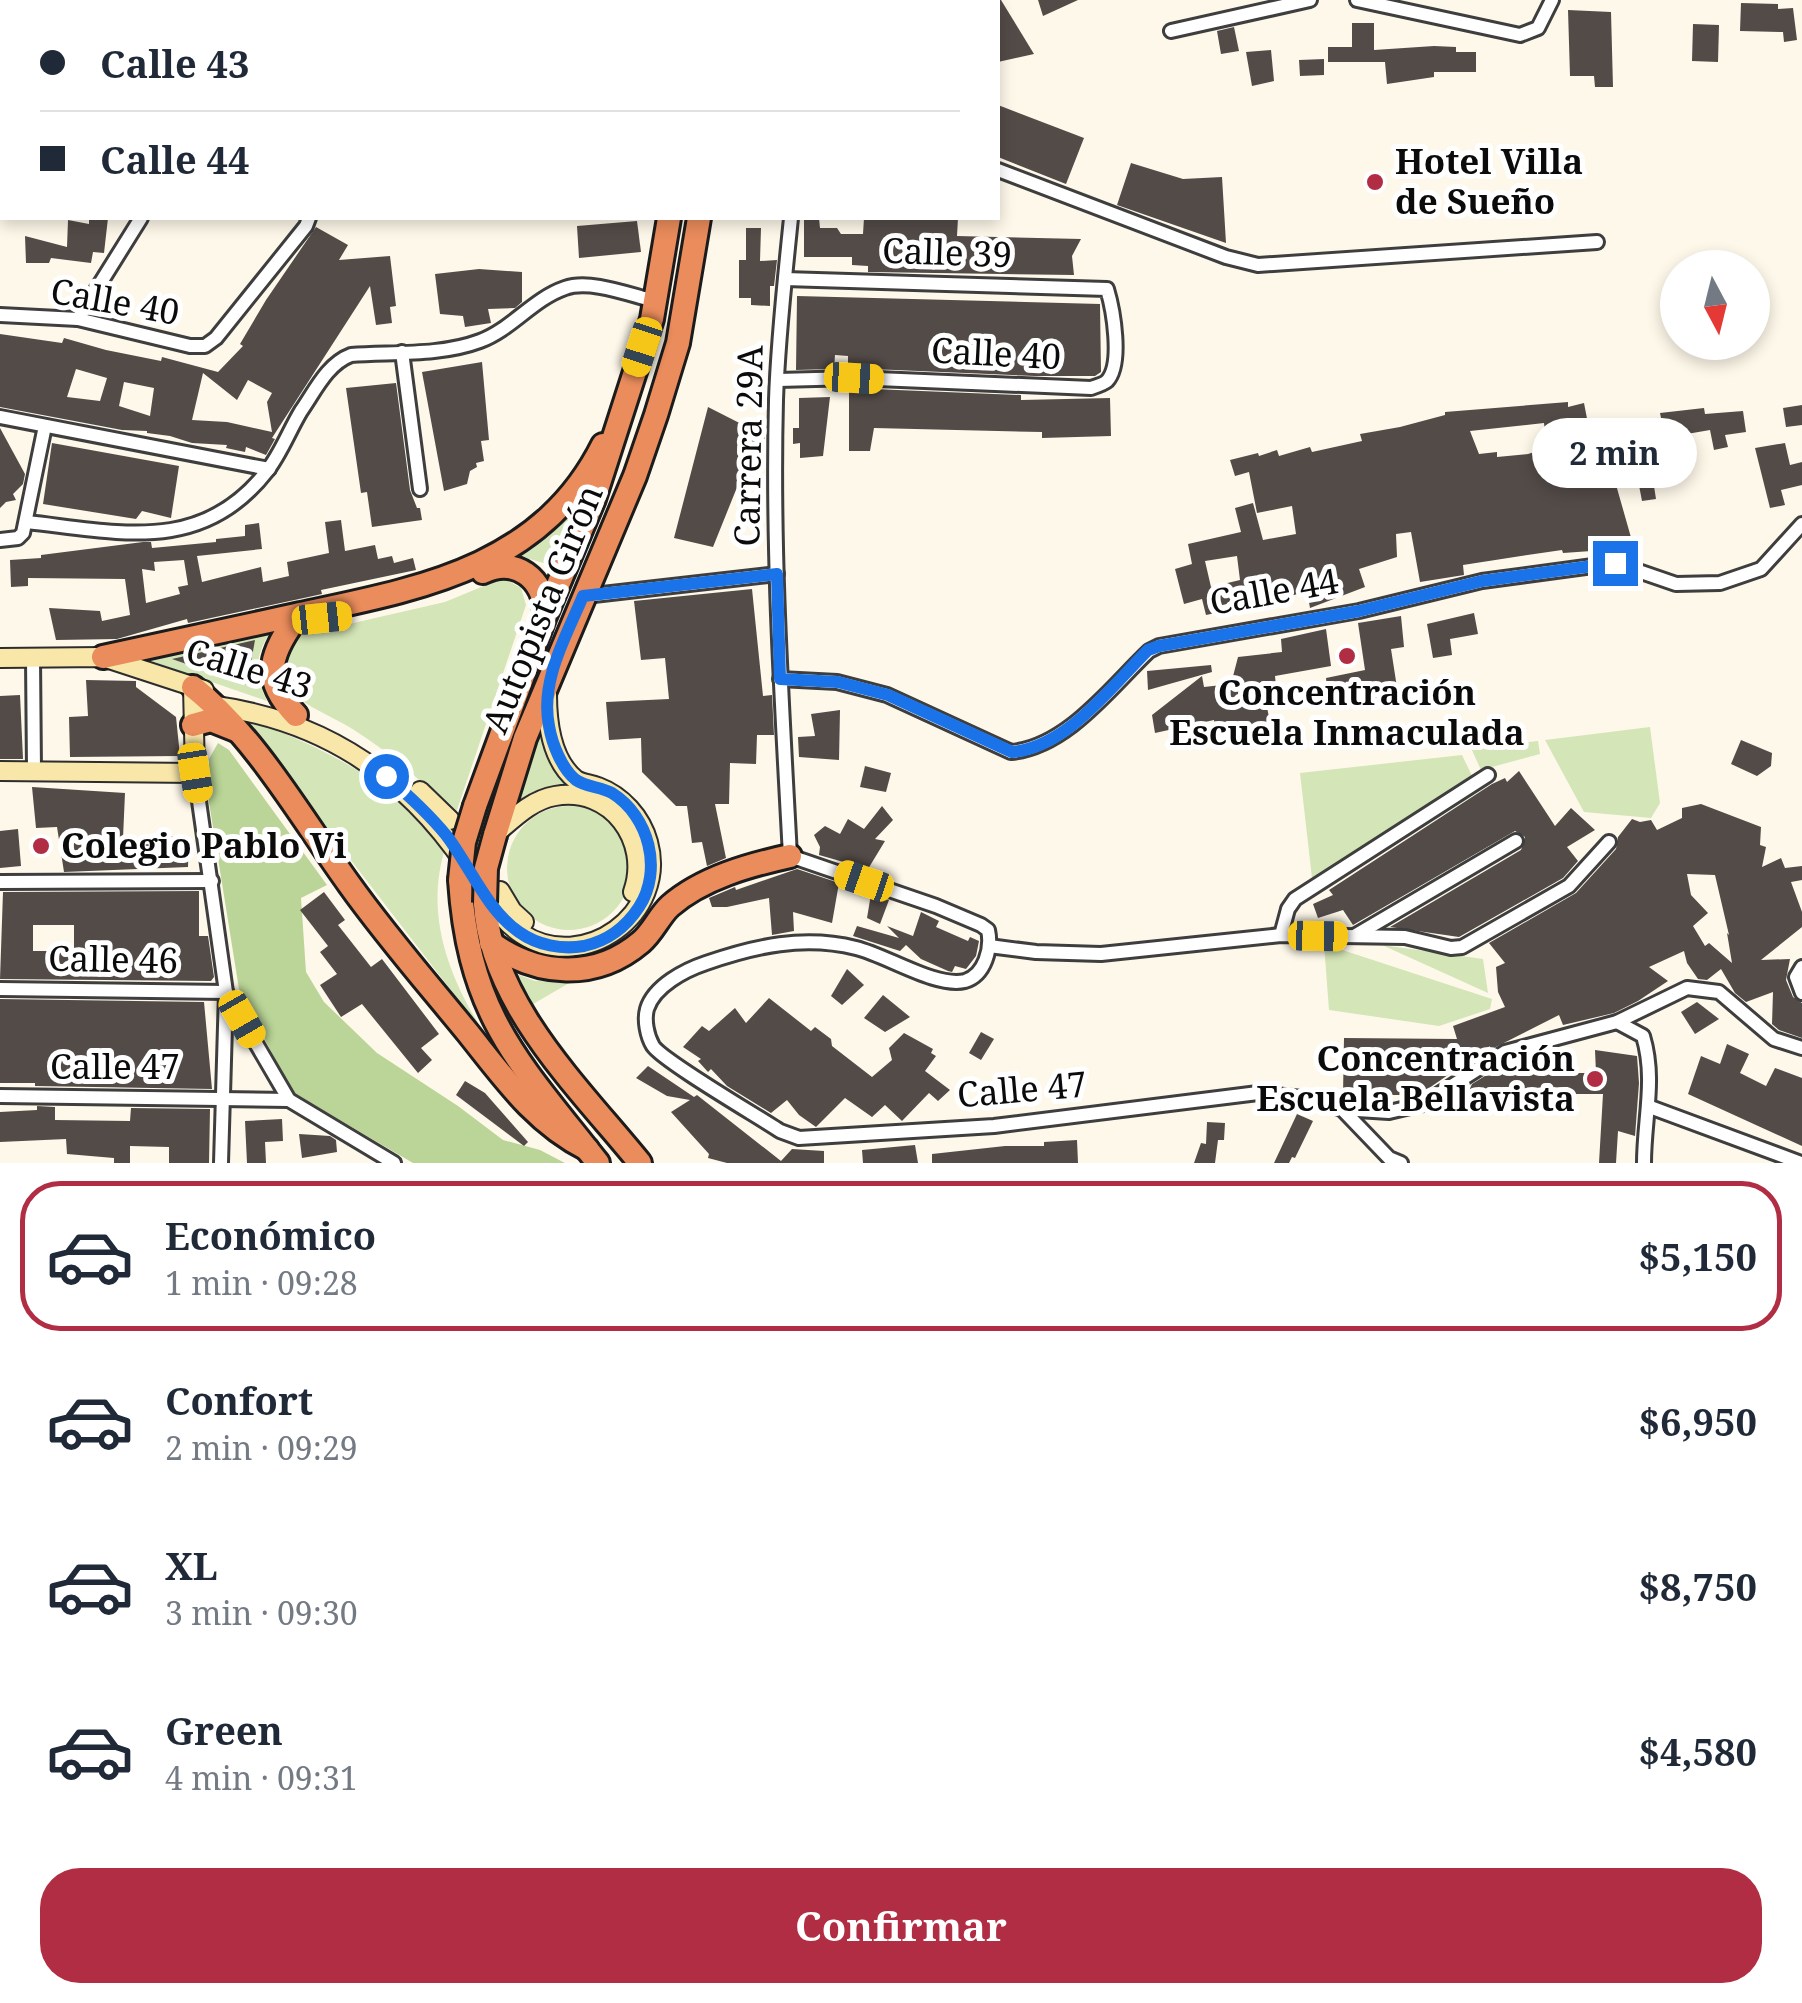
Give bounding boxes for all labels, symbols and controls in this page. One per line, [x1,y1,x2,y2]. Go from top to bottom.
text: Calle 43 [100,37,250,89]
text: Calle 44 [100,133,250,185]
place label: Hotel Villa de Sueño [1395,137,1583,224]
marker: Hotel Villa de Sueño [1364,171,1386,193]
street label: Calle 39 [881,226,1013,277]
north arrow [1660,250,1770,360]
map controls [1660,250,1770,360]
street label: Calle 40 [47,266,183,335]
car [618,314,666,380]
street label: Calle 40 [930,326,1062,379]
street label: Carrera 29A [722,345,773,547]
car [823,361,885,395]
callout: 2 min [1532,418,1698,488]
text: 2 min [1569,431,1660,474]
street label: Autopista Girón [470,477,613,740]
route end [1593,541,1638,586]
street label: Calle 44 [1206,556,1342,625]
car [291,600,353,636]
street label: Calle 43 [180,626,318,709]
marker: Concentración Escuela Inmaculada [1336,645,1358,667]
place label: Concentración Escuela Inmaculada [1169,668,1525,755]
car [175,741,215,805]
route start [364,754,409,799]
place label: Colegio Pablo Vi [61,821,346,868]
marker: Colegio Pablo Vi [30,835,52,857]
car [831,857,897,905]
car [1288,920,1348,952]
street label: Calle 46 [48,934,178,983]
car [214,986,270,1052]
place label: Concentración Escuela Bellavista [1256,1034,1575,1121]
street label: Calle 47 [50,1042,180,1089]
street label: Calle 47 [955,1059,1089,1118]
marker: Concentración Escuela Bellavista [1584,1068,1606,1090]
text: Económico [165,1209,376,1261]
icon: car [45,1211,135,1301]
text: $5,150 [1638,1230,1757,1282]
text: 1 min · 09:28 [165,1261,358,1304]
text: Confort [165,1374,313,1426]
icon: car [45,1376,135,1466]
text: $6,950 [1638,1395,1757,1447]
text: 2 min · 09:29 [165,1426,358,1469]
text: XL [165,1539,218,1591]
icon: car [45,1541,135,1631]
text: $8,750 [1638,1560,1757,1612]
text: 3 min · 09:30 [165,1591,358,1634]
text: Green [165,1704,283,1756]
icon: car [45,1706,135,1796]
text: $4,580 [1638,1725,1757,1777]
text: 4 min · 09:31 [165,1756,358,1799]
button: Confirmar [40,1868,1762,1983]

